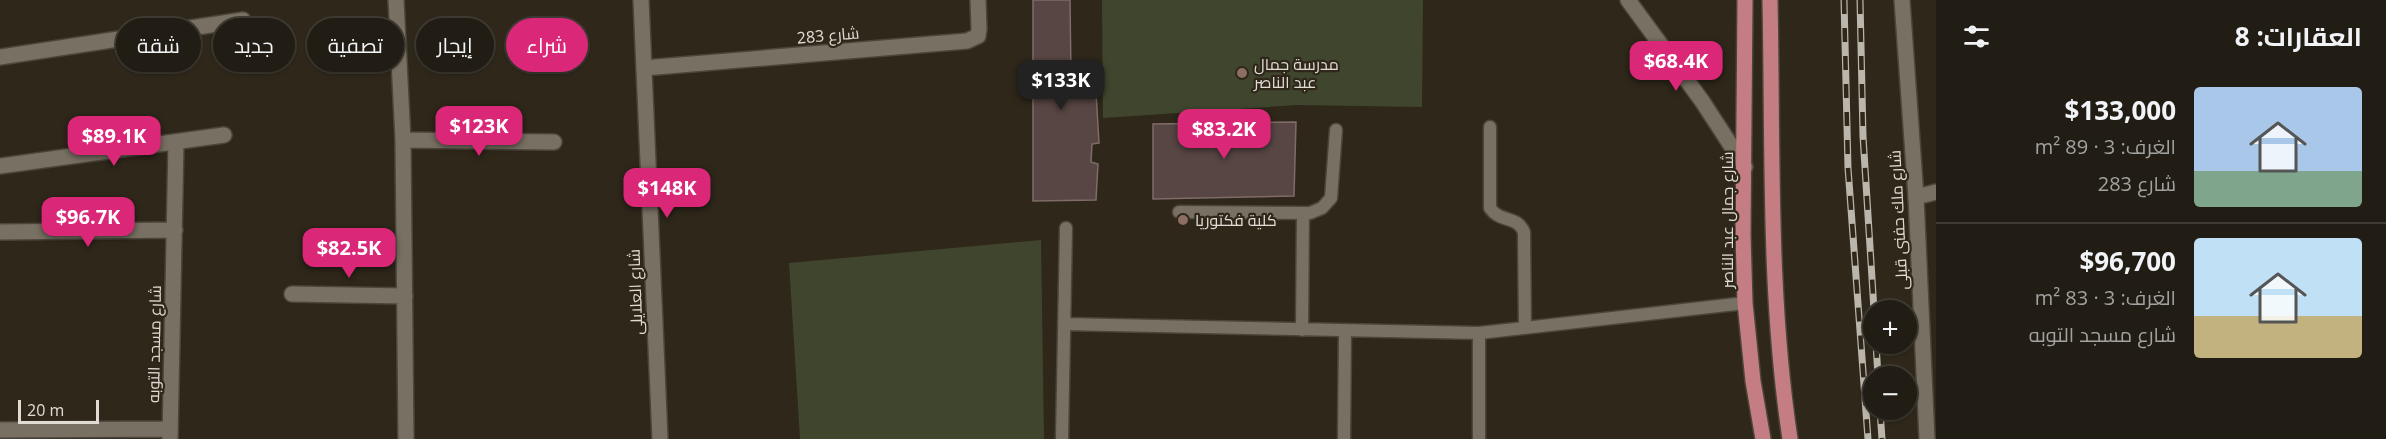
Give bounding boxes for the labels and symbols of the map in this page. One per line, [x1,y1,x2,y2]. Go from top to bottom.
street label: شارع 283 [796,21,860,50]
pin: $68.4K [1627,41,1725,92]
place label: مدرسة جمال عبد الناصر [1253,53,1339,93]
pin: $133K [1019,60,1103,111]
marker: مدرسة جمال عبد الناصر [1235,66,1249,80]
pin: $123K [437,106,521,157]
pin: $83.2K [1175,109,1273,160]
pin: $89.1K [65,116,163,167]
street label: شارع ملك حفنى قبلى [1883,150,1914,290]
street label: شارع جمال عبد الناصر [1716,152,1739,289]
pin: $148K [625,168,709,219]
pin: $96.7K [39,197,137,248]
place label: كلية فكتوريا [1195,209,1277,231]
marker: كلية فكتوريا [1176,213,1190,227]
pin: $82.5K [300,228,398,279]
street label: شارع العلايلى [623,249,648,335]
street label: شارع مسجد التوبه [142,285,167,403]
scale bar [18,397,99,424]

